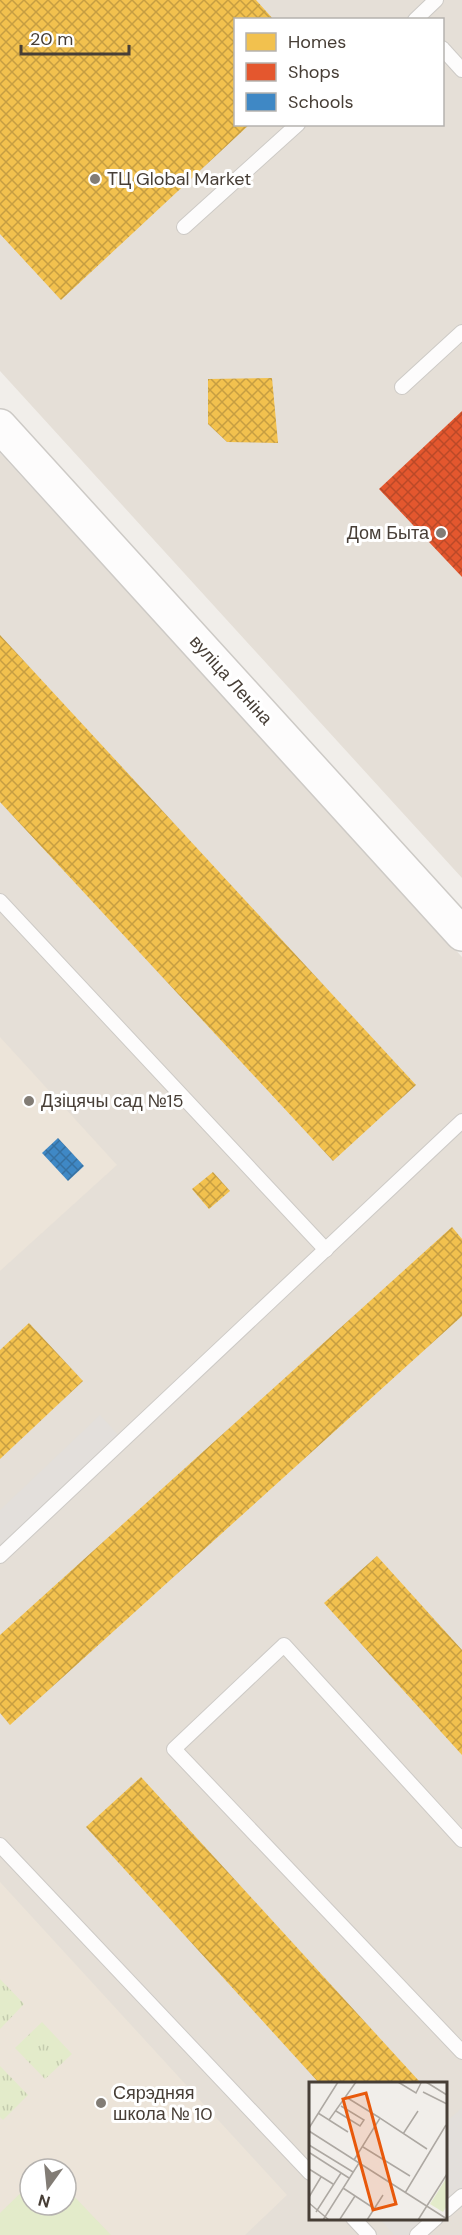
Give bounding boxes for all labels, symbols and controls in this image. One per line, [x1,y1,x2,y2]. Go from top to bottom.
scale bar [21,18,129,56]
legend [234,18,444,126]
text: 20 m [30,27,73,51]
text: Homes [288,30,346,54]
text: Shops [288,60,340,84]
text: Schools [288,90,353,114]
place label: ТЦ Global Market [107,167,251,191]
marker: ТЦ Global Market [88,172,102,186]
place label: Дом Быта [347,521,430,545]
marker: Дом Быта [434,526,448,540]
street label: вуліца Леніна [184,630,278,731]
place label: Дзіцячы сад №15 [41,1089,183,1113]
marker: Дзіцячы сад №15 [22,1094,36,1108]
place label: Сярэдняя школа № 10 [113,2081,212,2126]
inset map [309,2082,447,2220]
marker: Сярэдняя школа № 10 [94,2096,108,2110]
north arrow [18,2157,78,2217]
text: N [36,2189,53,2213]

